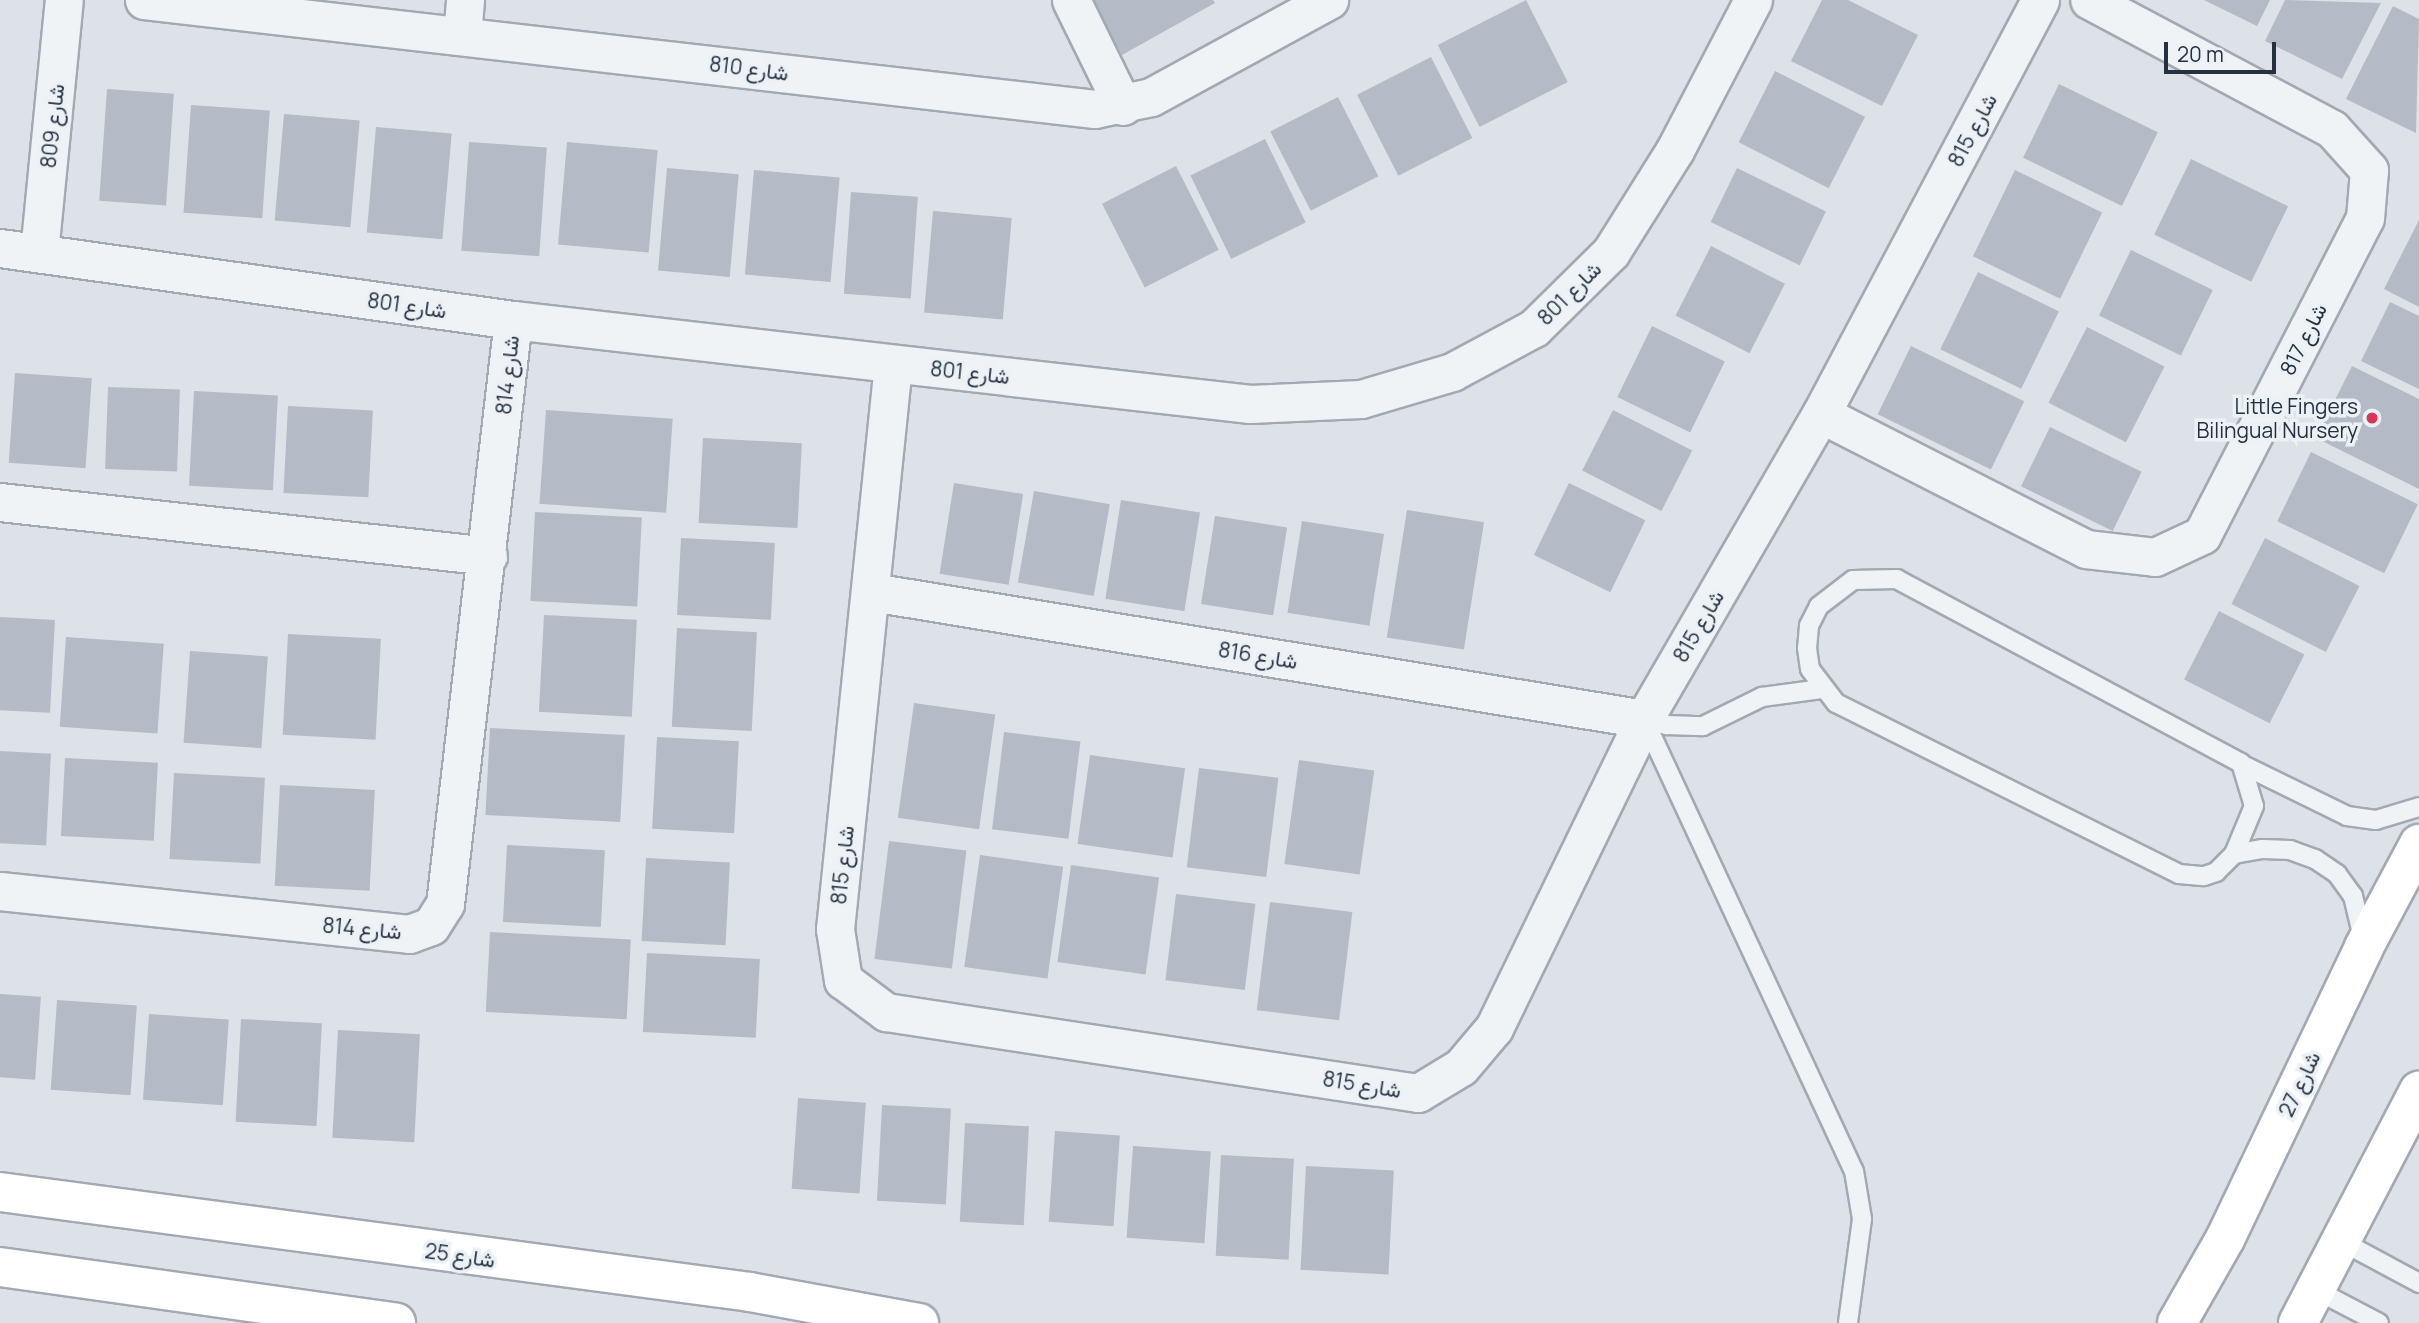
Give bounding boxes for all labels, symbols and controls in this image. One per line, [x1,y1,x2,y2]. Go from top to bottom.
scale bar [2167,28,2279,72]
text: 20 m [2177,40,2224,68]
street label: شارع 810 [708,51,790,85]
street label: شارع 809 [35,83,69,169]
street label: شارع 815 [1942,89,2002,171]
street label: شارع 801 [1532,256,1606,330]
street label: شارع 801 [366,287,448,323]
street label: شارع 817 [2274,299,2332,379]
street label: شارع 814 [490,334,524,416]
street label: شارع 801 [929,355,1011,389]
place label: Little Fingers Bilingual Nursery [2196,393,2358,443]
marker: Little Fingers Bilingual Nursery [2364,410,2380,426]
street label: شارع 815 [1667,586,1729,666]
street label: شارع 816 [1217,636,1299,674]
street label: شارع 815 [825,824,859,906]
street label: شارع 814 [321,912,403,944]
street label: شارع 27 [2273,1047,2325,1121]
street label: شارع 815 [1321,1065,1403,1103]
street label: شارع 25 [423,1238,497,1272]

